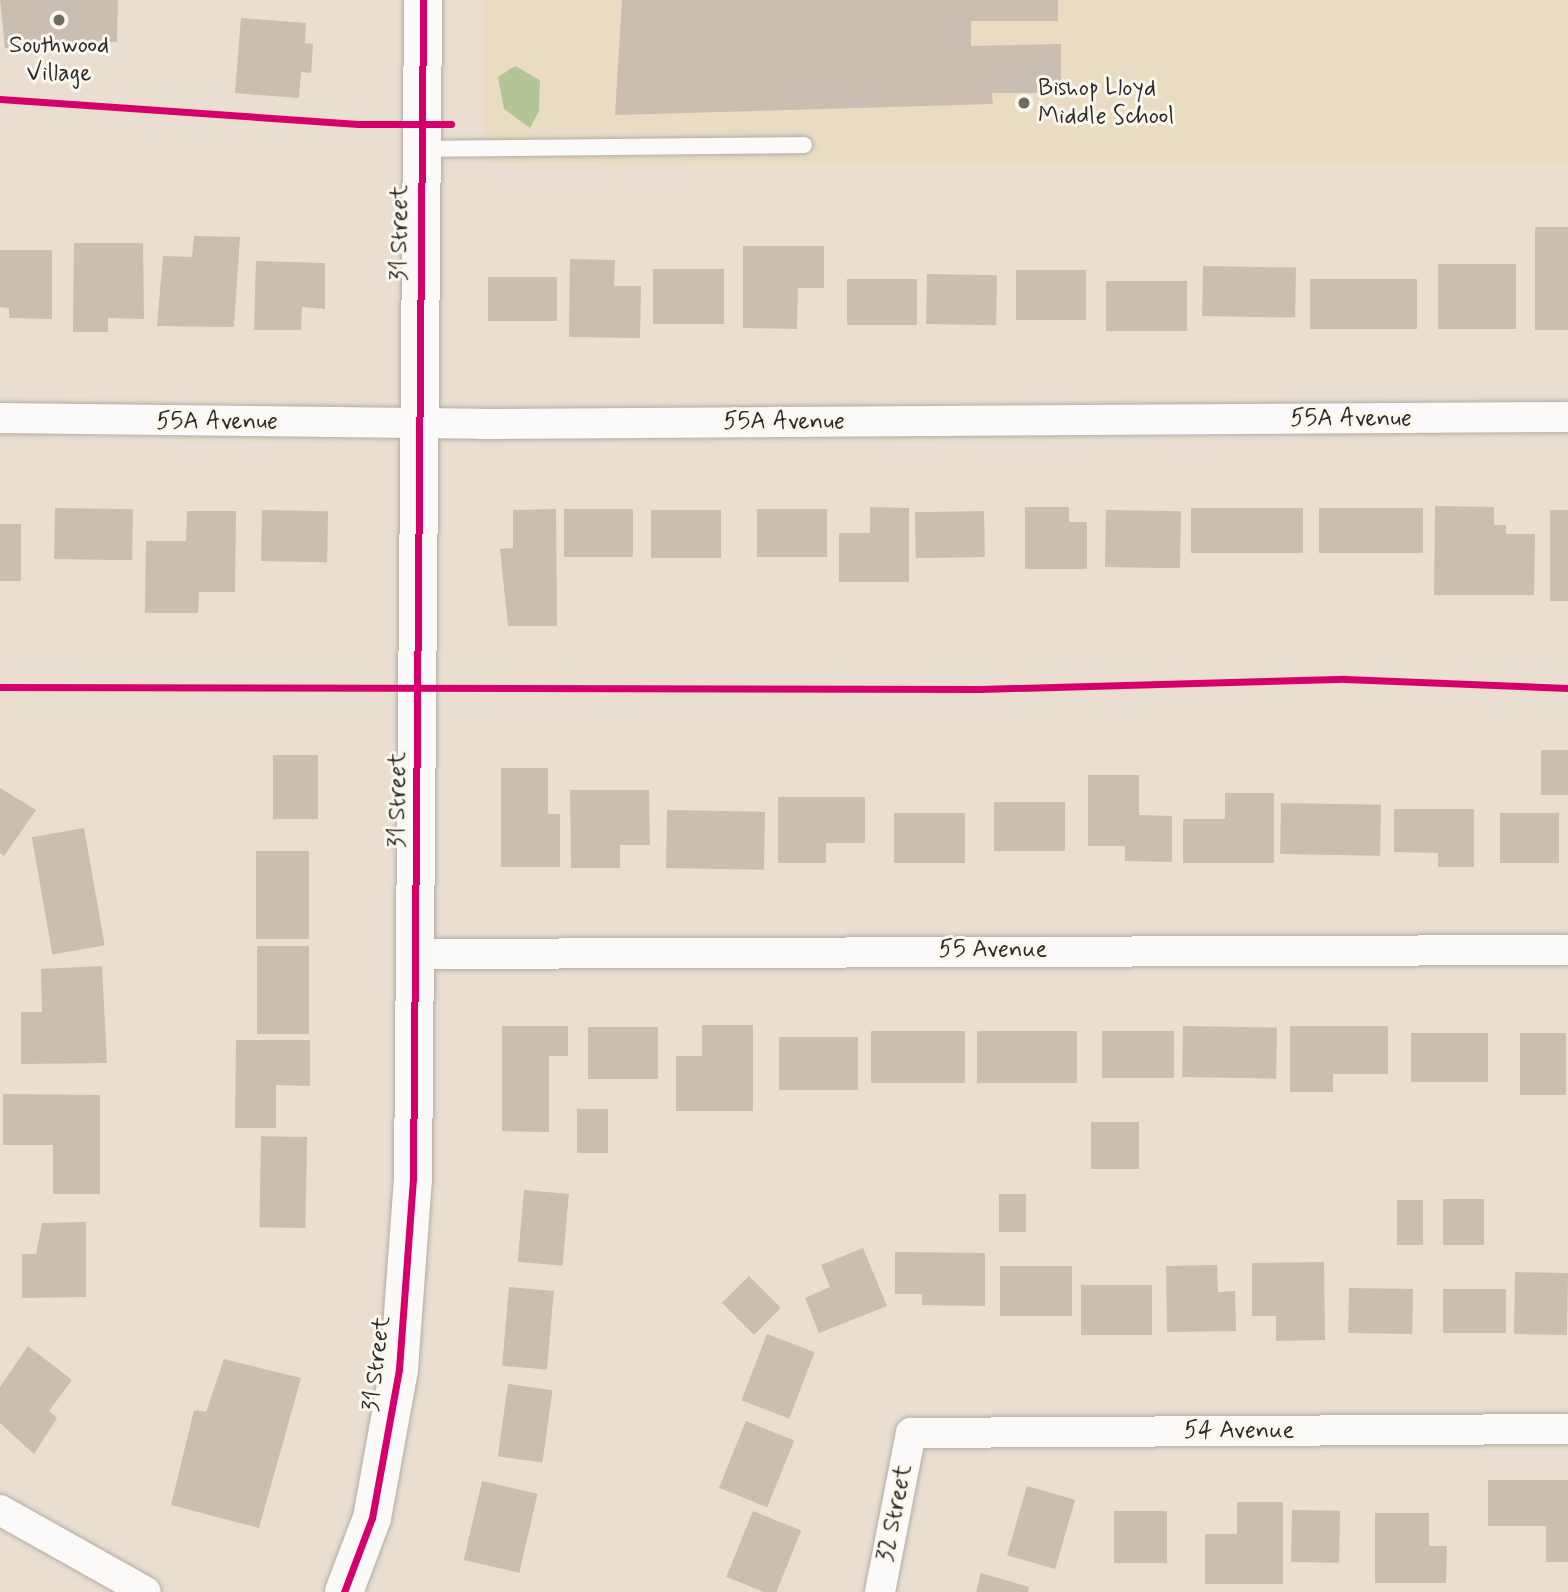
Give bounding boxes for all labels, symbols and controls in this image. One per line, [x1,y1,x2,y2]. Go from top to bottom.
marker: Southwood Village [51,12,67,28]
place label: Southwood Village [9,32,109,88]
place label: Bishop Lloyd Middle School [1038,75,1175,131]
marker: Bishop Lloyd Middle School [1016,95,1032,111]
street label: 31 Street [386,185,414,281]
street label: 55A Avenue [1289,405,1413,433]
street label: 55A Avenue [155,408,279,436]
street label: 55A Avenue [722,408,846,436]
street label: 31 Street [384,752,412,848]
street label: 55 Avenue [939,936,1047,964]
street label: 31 Street [357,1314,397,1414]
street label: 54 Avenue [1184,1417,1294,1445]
street label: 32 Street [871,1462,919,1564]

